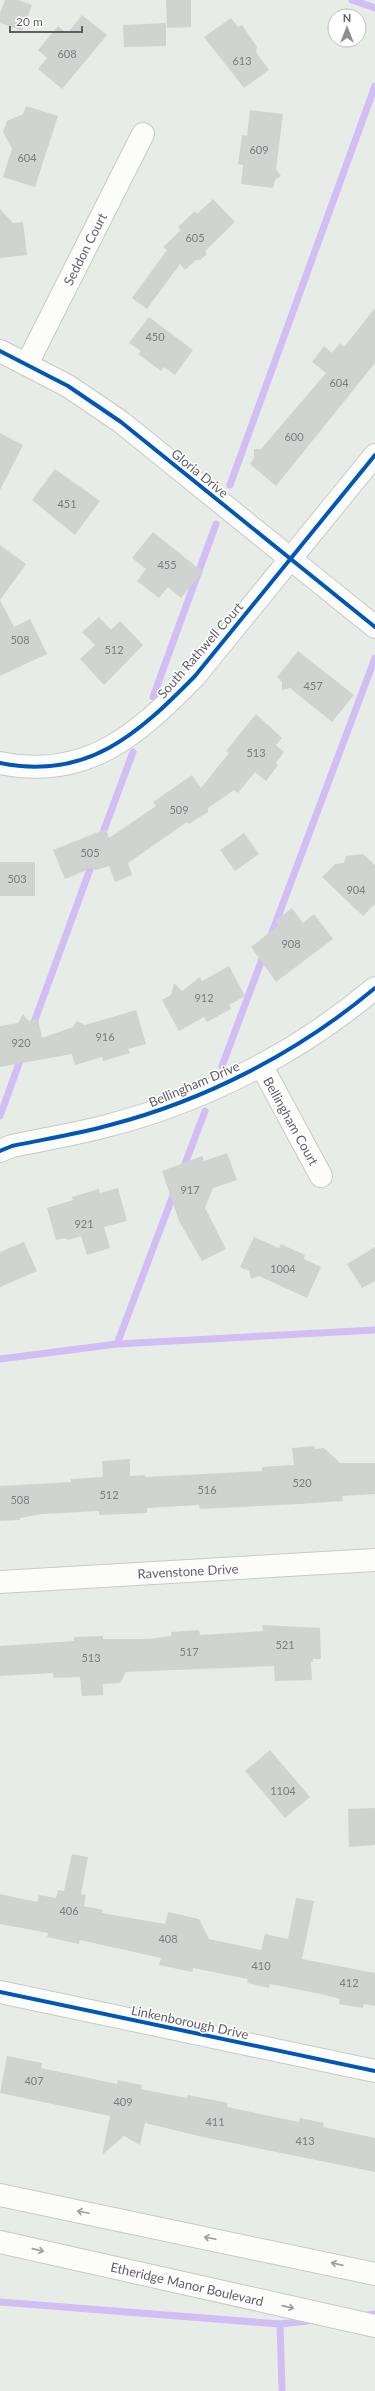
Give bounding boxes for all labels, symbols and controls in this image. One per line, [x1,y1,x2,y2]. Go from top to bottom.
scale bar [10,8,82,34]
north arrow [327,8,367,48]
text: N [343,11,351,24]
text: 20 m [16,14,43,29]
house number: 608 [57,47,77,60]
house number: 613 [232,54,252,67]
house number: 609 [249,143,269,156]
house number: 604 [17,151,37,164]
street label: Seddon Court [60,210,110,288]
house number: 605 [185,231,205,244]
house number: 450 [145,330,165,343]
house number: 604 [329,376,349,389]
house number: 600 [284,430,304,443]
street label: Gloria Drive [168,445,232,501]
house number: 451 [57,497,77,510]
house number: 455 [157,558,177,571]
street label: South Rathwell Court [154,598,246,701]
house number: 508 [10,633,30,646]
house number: 512 [104,643,124,656]
house number: 457 [303,679,323,692]
house number: 513 [246,746,266,759]
house number: 509 [169,803,189,816]
house number: 505 [80,846,100,859]
house number: 503 [7,872,27,885]
house number: 904 [346,883,366,896]
house number: 908 [281,937,301,950]
house number: 912 [194,991,214,1004]
house number: 916 [95,1030,115,1043]
house number: 920 [11,1036,31,1049]
street label: Bellingham Drive [146,1058,242,1110]
street label: Bellingham Court [260,1074,322,1168]
house number: 917 [180,1183,200,1196]
house number: 921 [74,1217,94,1230]
house number: 1004 [270,1262,296,1275]
house number: 520 [292,1476,312,1489]
house number: 516 [197,1483,217,1496]
house number: 512 [99,1488,119,1501]
house number: 508 [10,1493,30,1506]
street label: Ravenstone Drive [137,1560,239,1582]
house number: 521 [275,1638,295,1651]
house number: 517 [179,1645,199,1658]
house number: 513 [81,1651,101,1664]
house number: 1104 [270,1784,296,1797]
house number: 406 [59,1904,79,1917]
house number: 408 [158,1932,178,1945]
house number: 410 [251,1959,271,1972]
house number: 412 [339,1976,359,1989]
street label: Linkenborough Drive [130,2002,250,2042]
house number: 407 [24,2074,44,2087]
house number: 409 [113,2095,133,2108]
house number: 411 [205,2115,225,2128]
house number: 413 [295,2134,315,2147]
one-way arrow [76,2207,89,2215]
one-way arrow [204,2233,217,2241]
one-way arrow [31,2247,44,2255]
street label: Etheridge Manor Boulevard [109,2259,265,2309]
one-way arrow [331,2260,344,2268]
one-way arrow [281,2303,294,2311]

